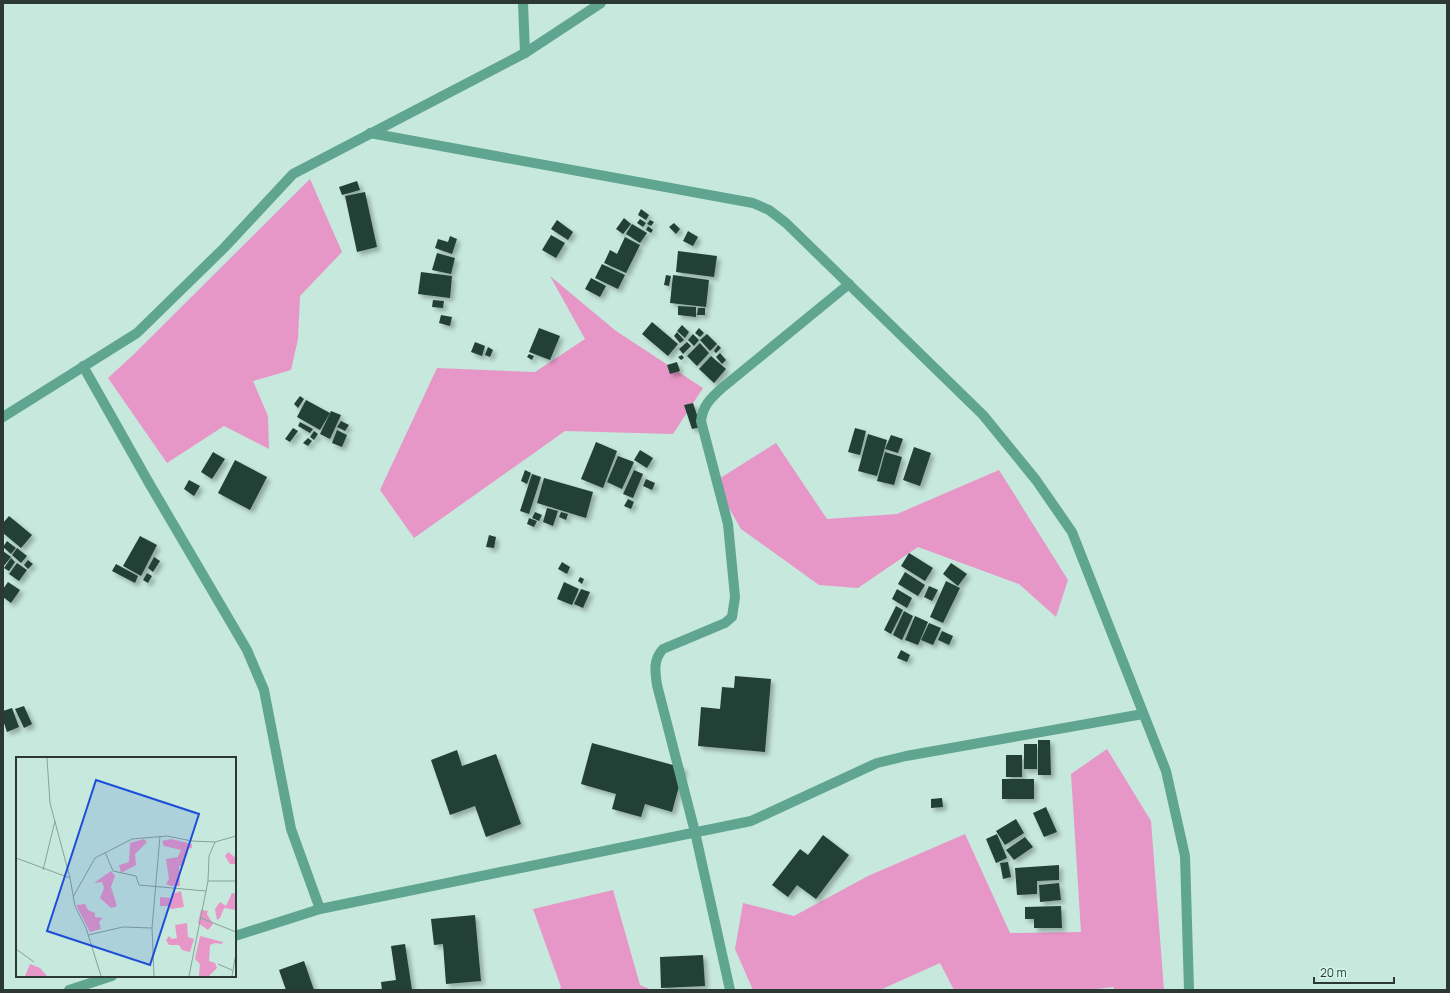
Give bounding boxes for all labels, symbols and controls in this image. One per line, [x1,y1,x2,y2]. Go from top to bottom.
inset map [16,757,236,977]
scale bar [1314,959,1394,985]
text: 20 m [1320,964,1347,981]

